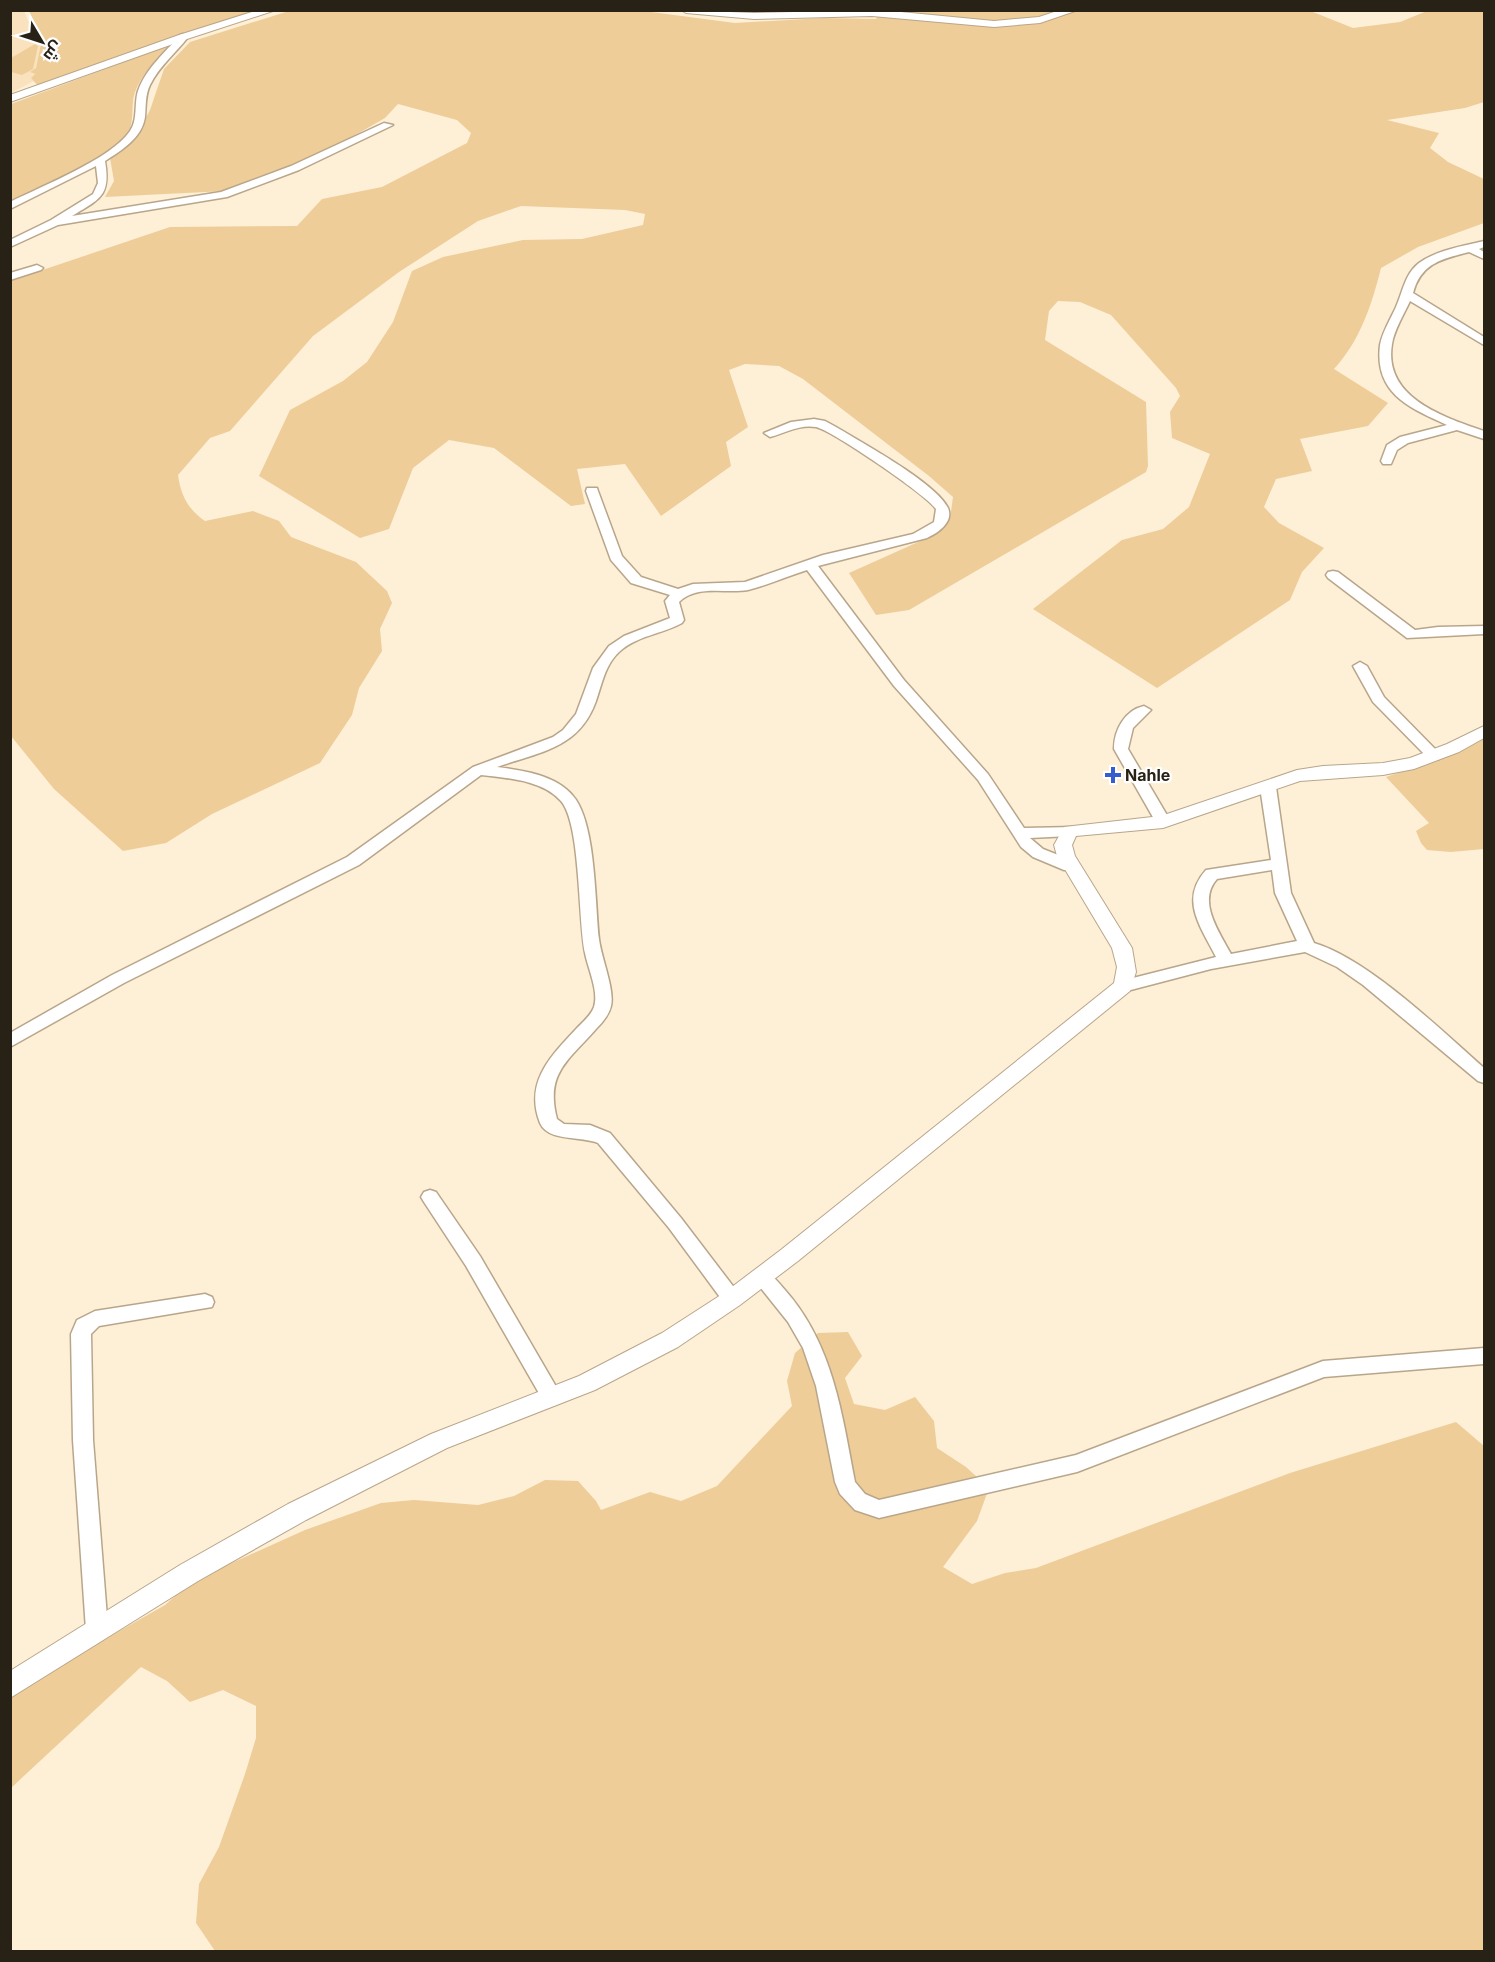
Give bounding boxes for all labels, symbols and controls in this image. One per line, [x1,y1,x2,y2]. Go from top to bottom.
north arrow [12,12,72,72]
text: ش [39,37,68,66]
place label: Nahle [1125,765,1170,785]
marker: Nahle [1106,768,1120,782]

